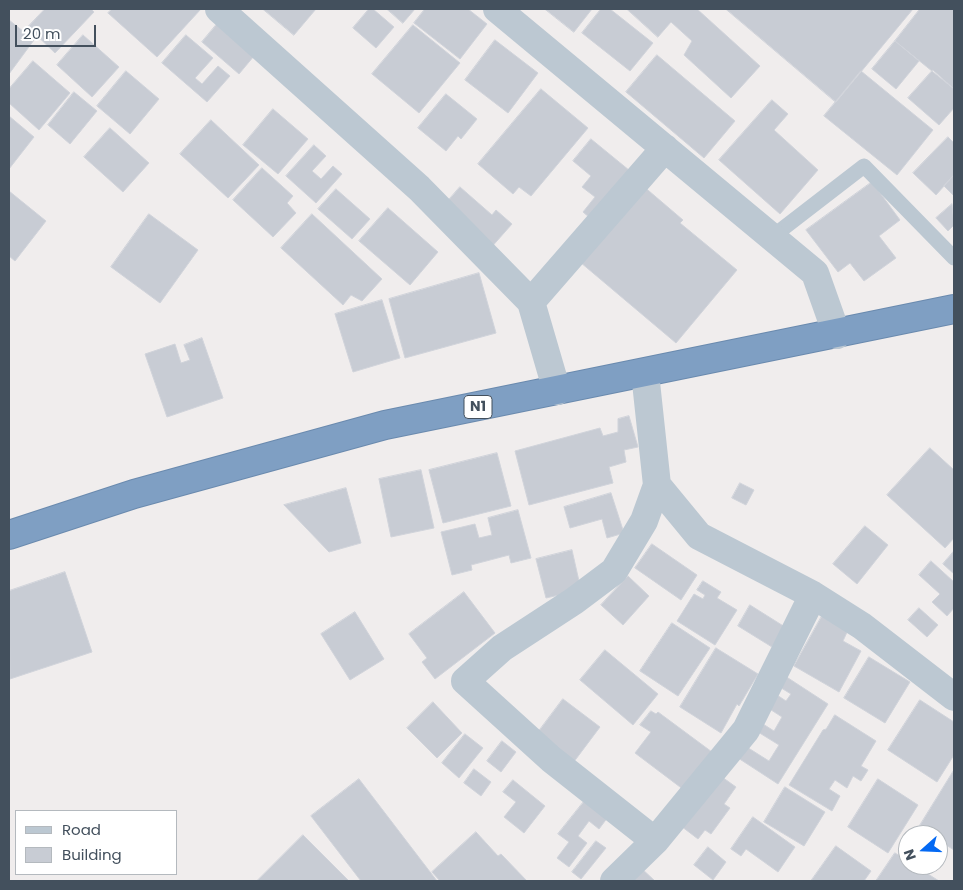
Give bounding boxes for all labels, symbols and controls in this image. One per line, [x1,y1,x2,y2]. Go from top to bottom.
scale bar [18,15,99,47]
text: 20 m [23,23,61,44]
road number: N1 [464,396,492,418]
legend [15,810,178,875]
text: Road [62,819,101,840]
north arrow [898,825,948,875]
text: Building [62,844,122,865]
text: N [899,846,921,863]

